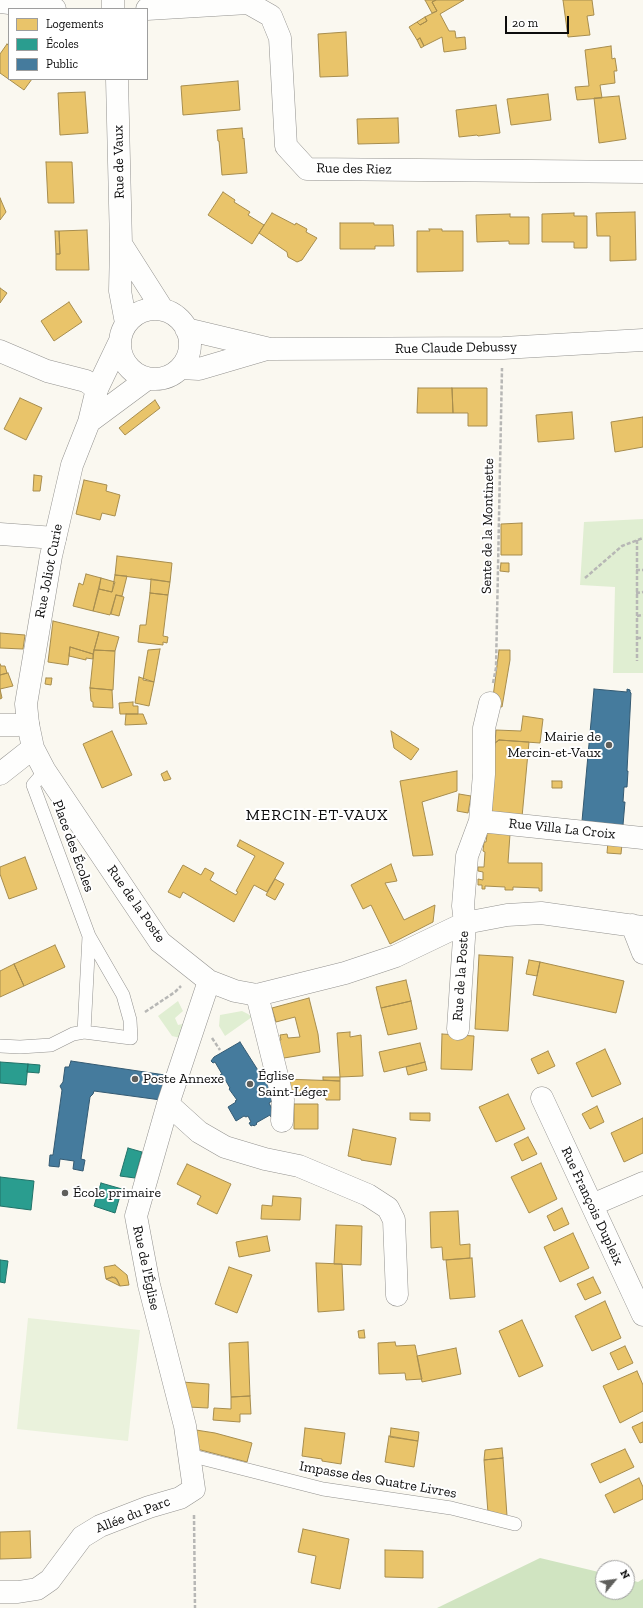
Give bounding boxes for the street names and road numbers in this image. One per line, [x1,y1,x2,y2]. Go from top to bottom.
street label: Rue de Vaux [110,125,128,199]
street label: Rue des Riez [316,160,392,178]
street label: Rue Claude Debussy [395,339,517,357]
street label: Sente de la Montinette [478,458,498,594]
street label: Rue Joliot Curie [32,522,66,620]
street label: Place des Écoles [49,798,97,894]
street label: Rue Villa La Croix [508,815,616,843]
street label: Rue de la Poste [103,862,169,946]
street label: Rue de la Poste [449,930,473,1022]
street label: Rue François Dupleix [557,1144,627,1268]
street label: Rue de l'Église [129,1224,163,1312]
street label: Impasse des Quatre Livres [298,1458,458,1502]
street label: Allée du Parc [93,1493,173,1537]

